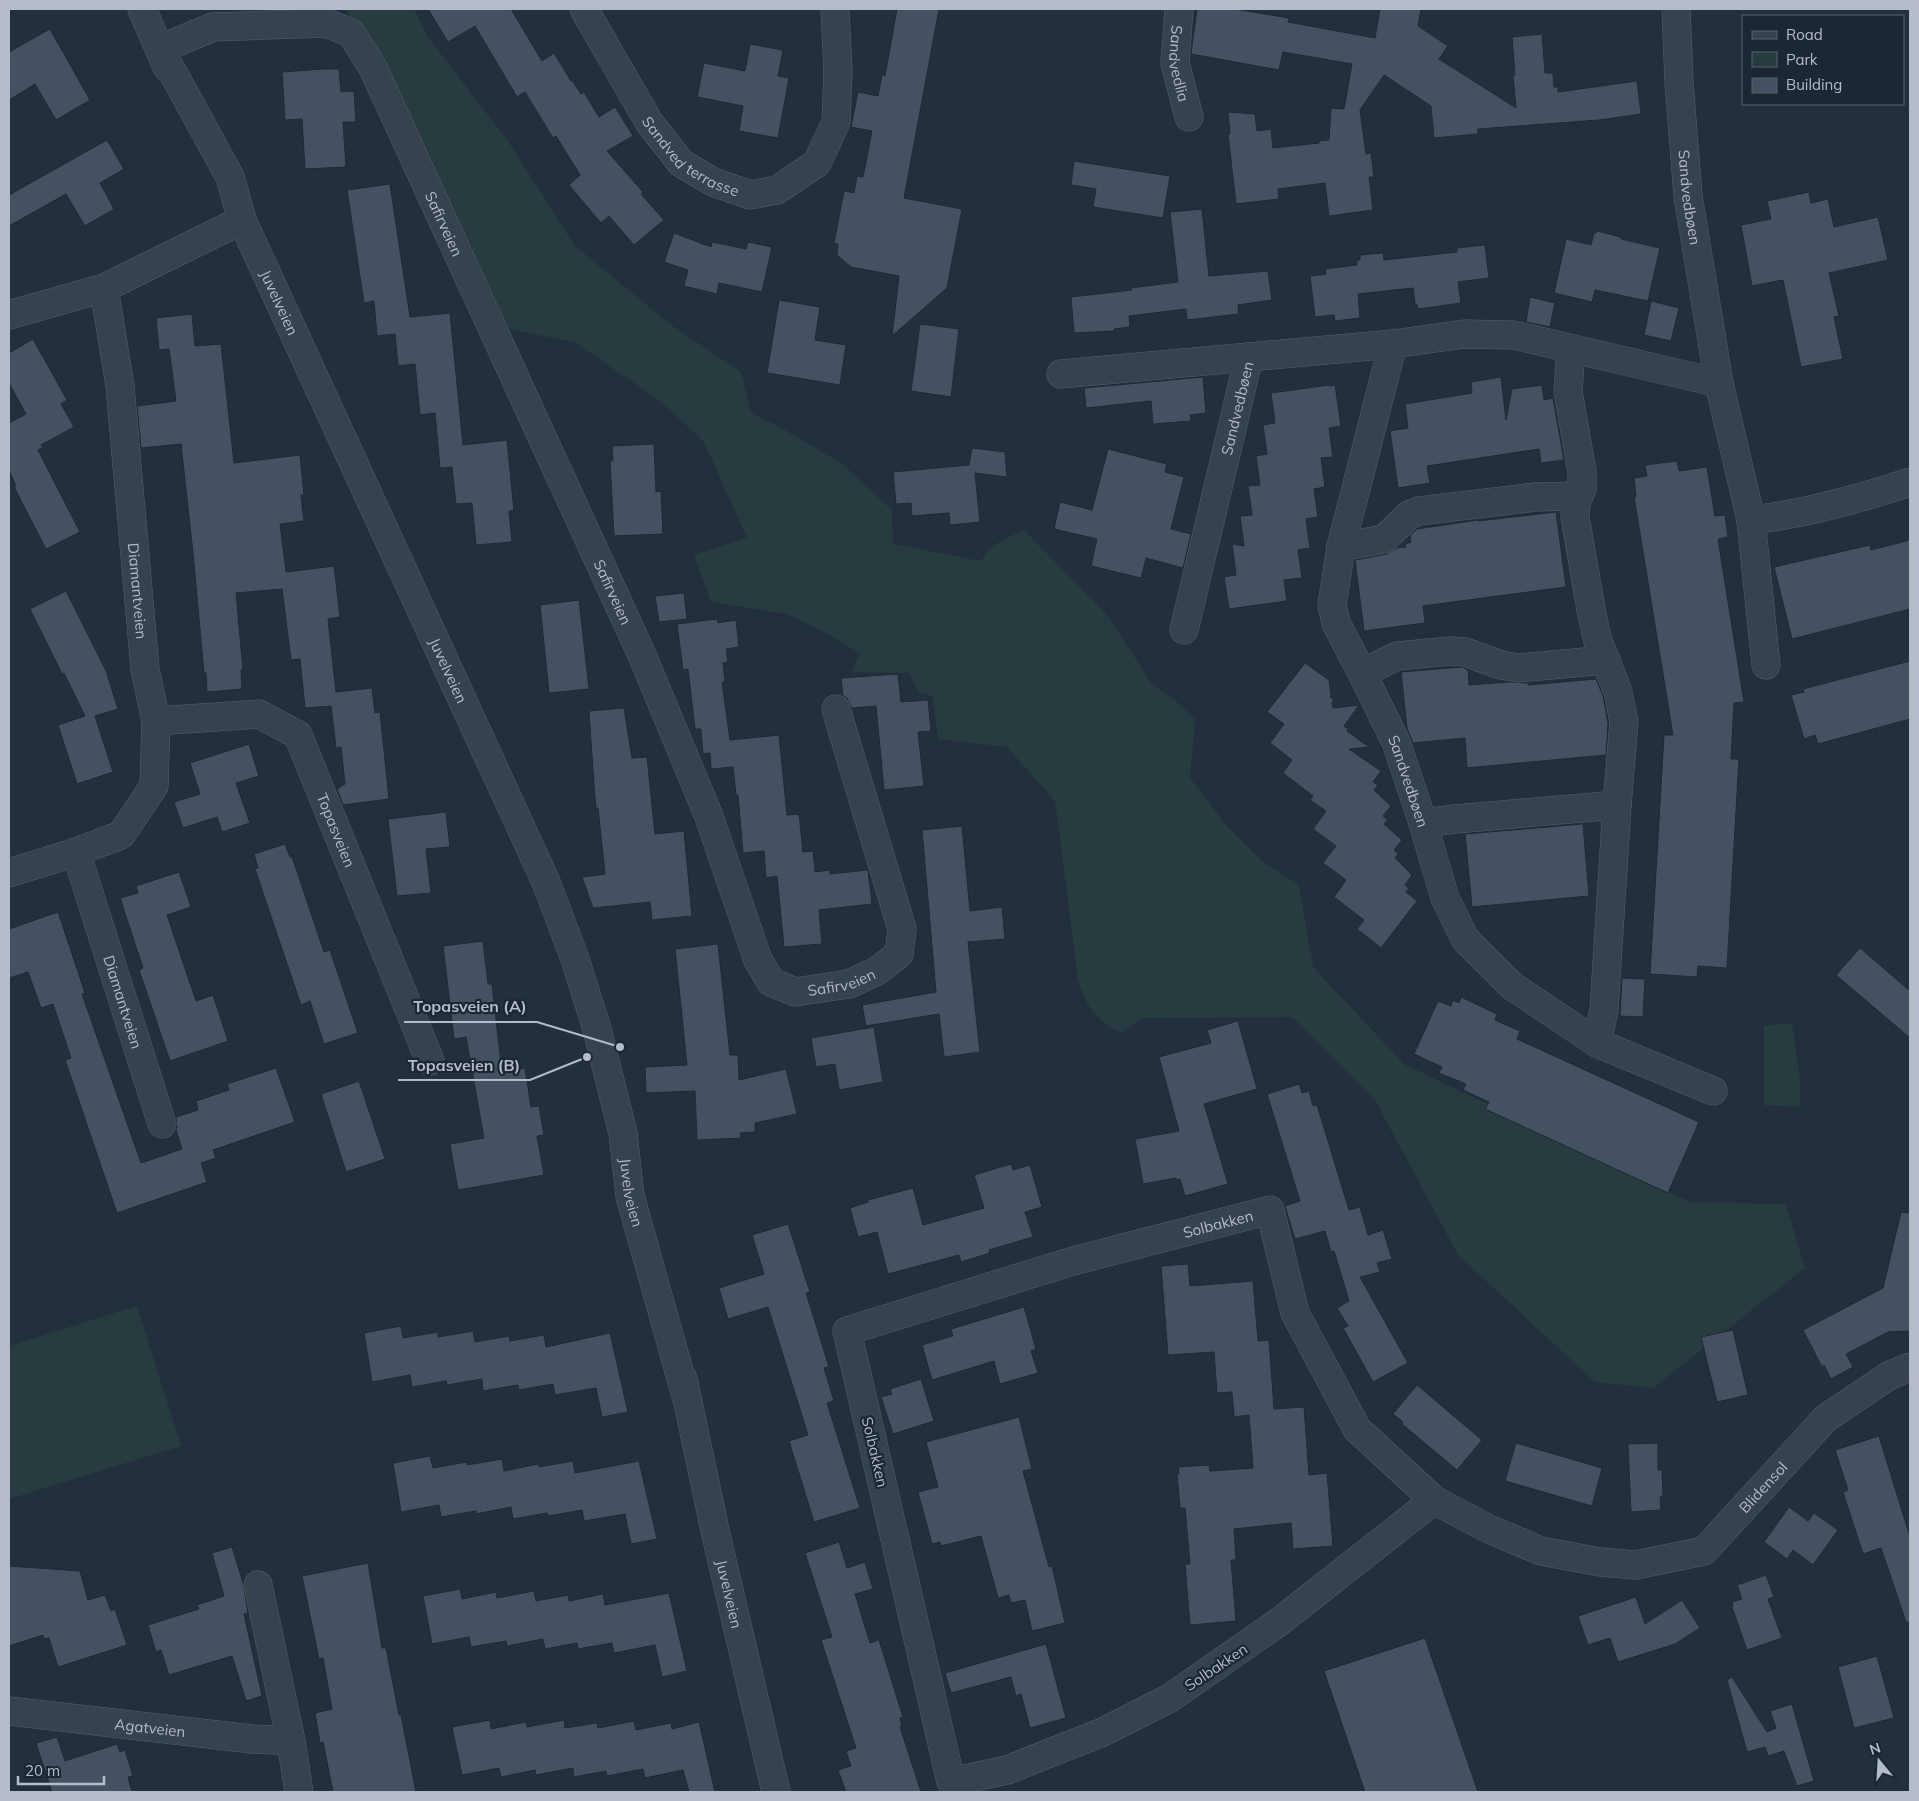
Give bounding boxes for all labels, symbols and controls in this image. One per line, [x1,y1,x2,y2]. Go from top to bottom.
legend [1742,15,1904,105]
street label: Sandvedlia [1165,25,1194,104]
text: Road [1786,25,1823,44]
text: Park [1786,50,1818,69]
text: Building [1786,75,1842,94]
street label: Sandved terrasse [638,113,742,200]
street label: Sandvedbøen [1675,149,1705,246]
street label: Safirveien [421,188,467,259]
street label: Juvelveien [257,267,303,338]
street label: Sandvedbøen [1216,359,1257,457]
street label: Diamantveien [124,542,152,640]
street label: Safirveien [590,556,636,627]
street label: Juvelveien [426,635,472,706]
street label: Sandvedbøen [1384,732,1433,829]
street label: Topasveien [313,790,360,870]
street label: Diamantveien [100,953,147,1051]
street label: Safirveien [806,964,878,1000]
callout: Topasveien (A) [404,991,537,1022]
text: Topasveien (A) [413,996,527,1016]
callout: Topasveien (B) [398,1049,530,1080]
text: Topasveien (B) [408,1055,520,1075]
street label: Juvelveien [616,1157,648,1229]
street label: Solbakken [1181,1205,1255,1242]
street label: Solbakken [858,1415,892,1489]
street label: Blidensol [1734,1457,1791,1517]
street label: Juvelveien [713,1558,747,1630]
street label: Solbakken [1181,1639,1251,1695]
street label: Agatveien [114,1714,186,1741]
north arrow [1854,1736,1904,1786]
text: N [1867,1738,1883,1759]
scale bar [18,1754,104,1786]
text: 20 m [25,1761,60,1780]

